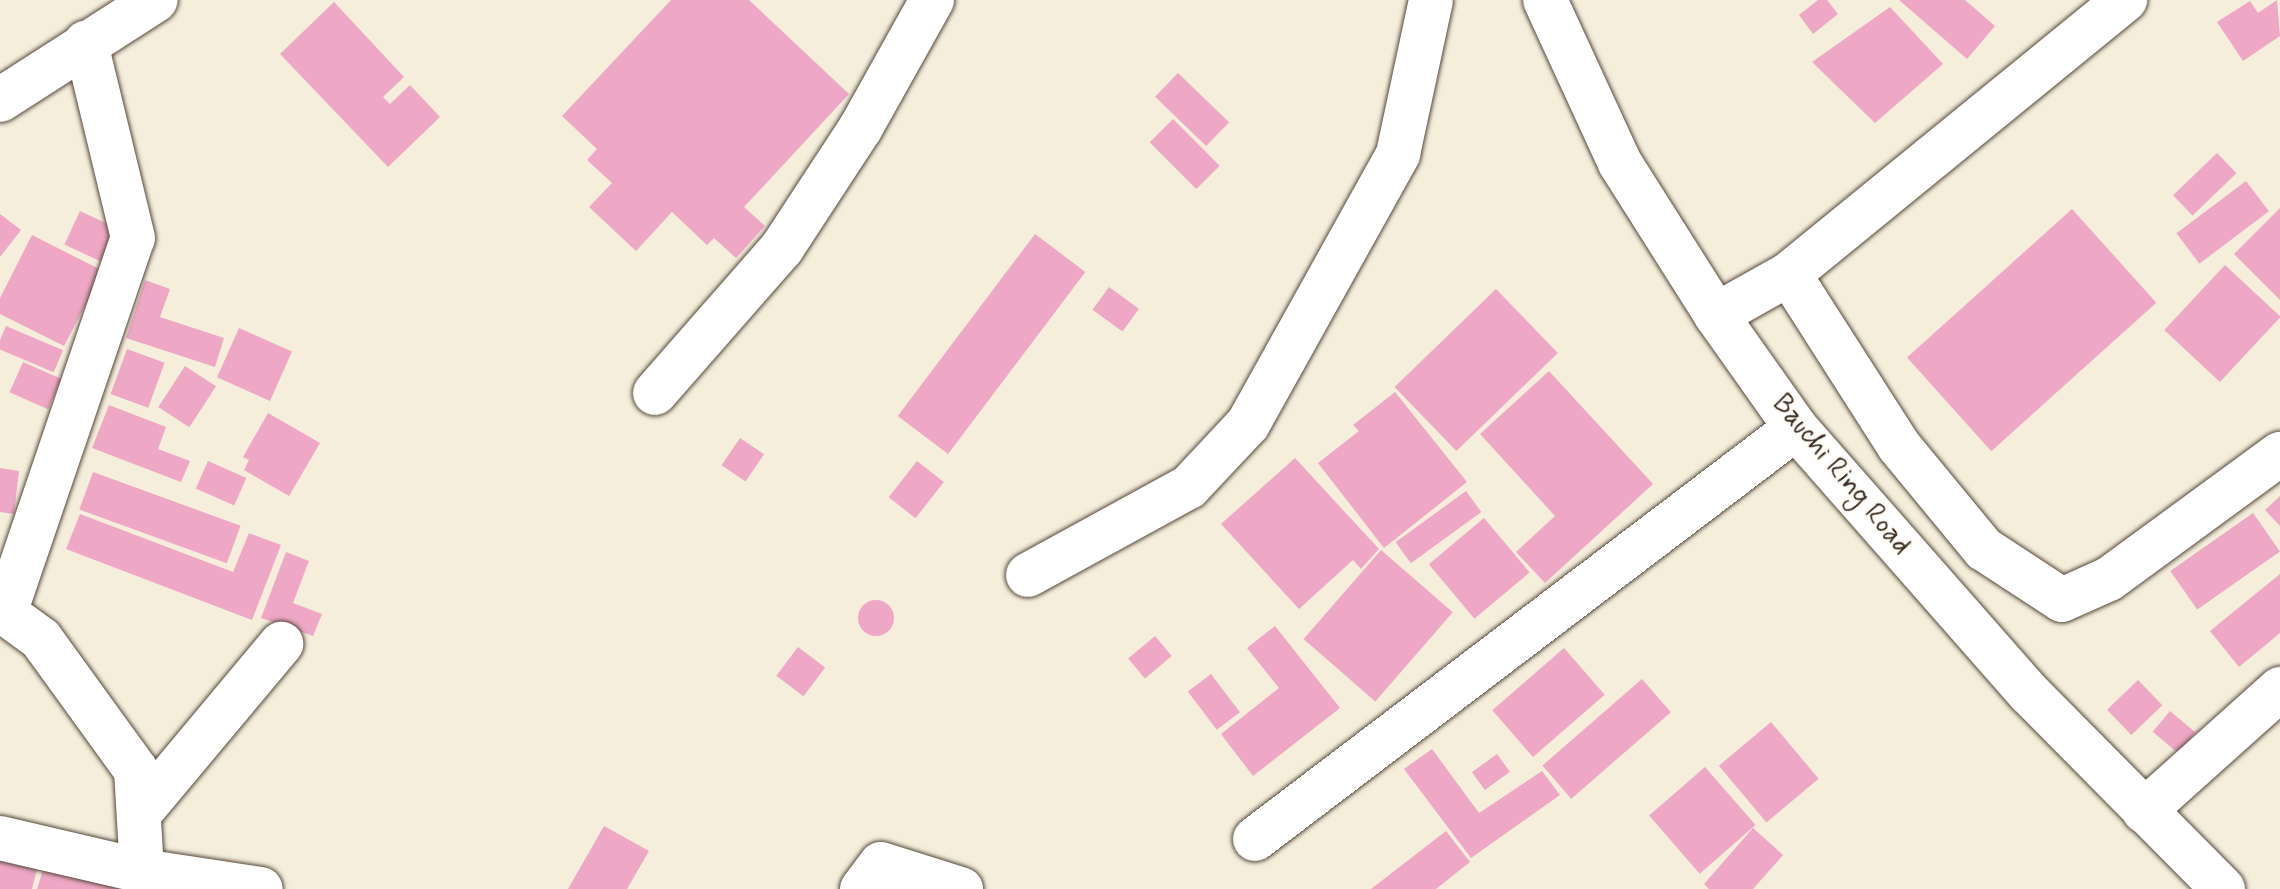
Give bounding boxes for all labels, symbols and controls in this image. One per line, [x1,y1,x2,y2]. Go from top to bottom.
street label: Bauchi Ring Road [1764,388,1918,562]

